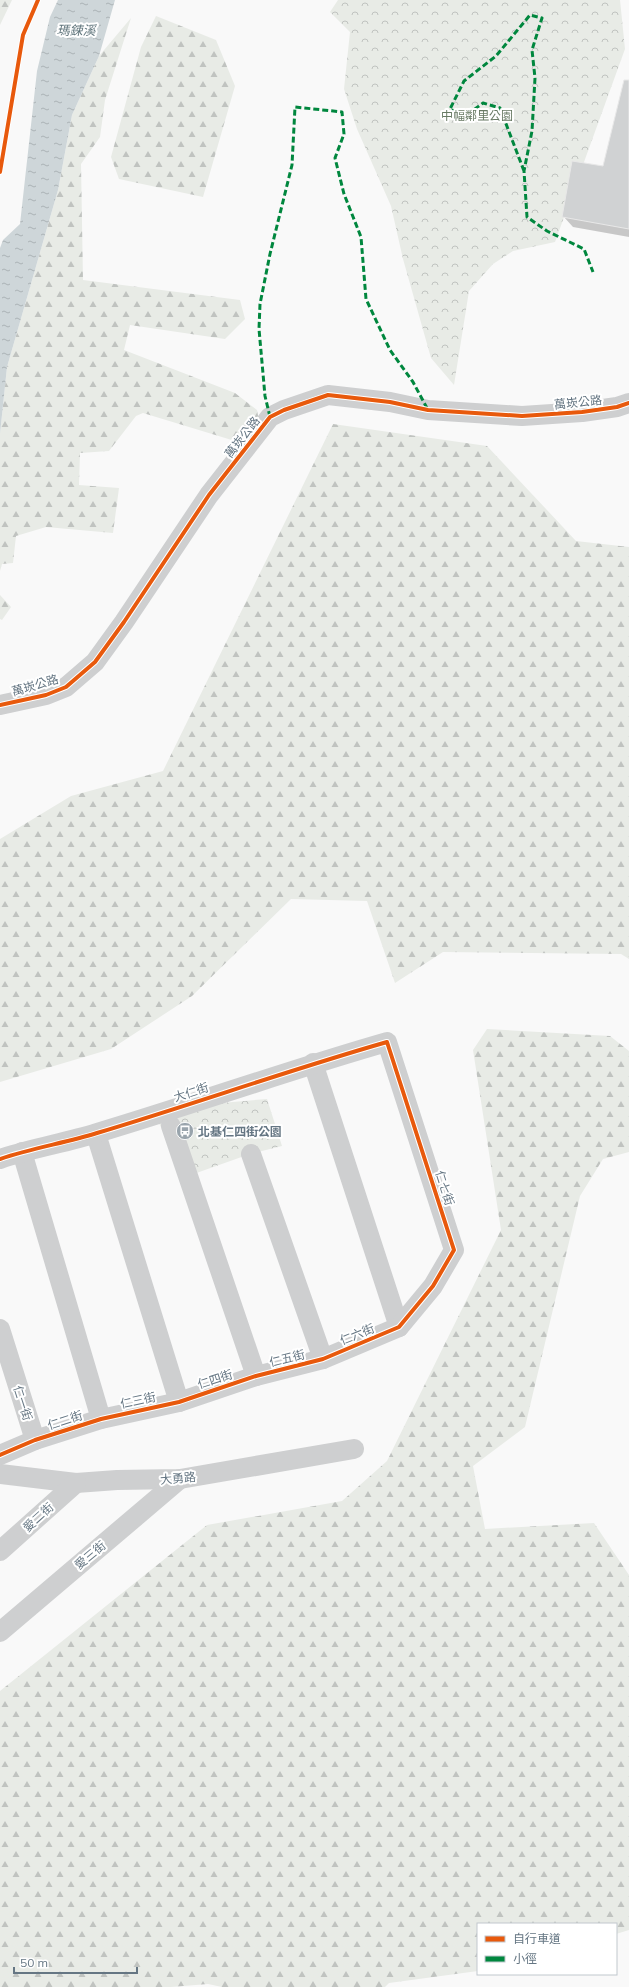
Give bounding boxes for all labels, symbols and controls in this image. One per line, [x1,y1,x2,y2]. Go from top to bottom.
water label: 瑪鋉溪 [56,22,97,38]
park label: 中幅鄰里公園 [441,108,513,123]
street label: 萬崁公路 [553,392,603,412]
street label: 萬崁公路 [221,413,263,461]
street label: 萬崁公路 [10,671,60,699]
street label: 大仁街 [172,1079,210,1105]
bus stop icon: 北基仁四街公園 [175,1121,195,1141]
place label: 北基仁四街公園 [198,1124,282,1139]
street label: 仁七街 [432,1169,458,1207]
street label: 仁六街 [337,1320,377,1348]
street label: 仁五街 [268,1346,306,1370]
street label: 仁四街 [196,1366,234,1392]
street label: 仁一街 [10,1384,36,1422]
street label: 仁三街 [119,1389,157,1411]
street label: 仁二街 [46,1407,84,1433]
street label: 大勇路 [159,1469,197,1487]
street label: 愛二街 [20,1499,56,1535]
street label: 愛三街 [71,1538,109,1572]
legend [477,1923,617,1975]
text: 自行車道 [513,1931,561,1946]
scale bar [14,1949,137,1975]
text: 小徑 [513,1951,537,1966]
text: 50 m [20,1955,48,1970]

